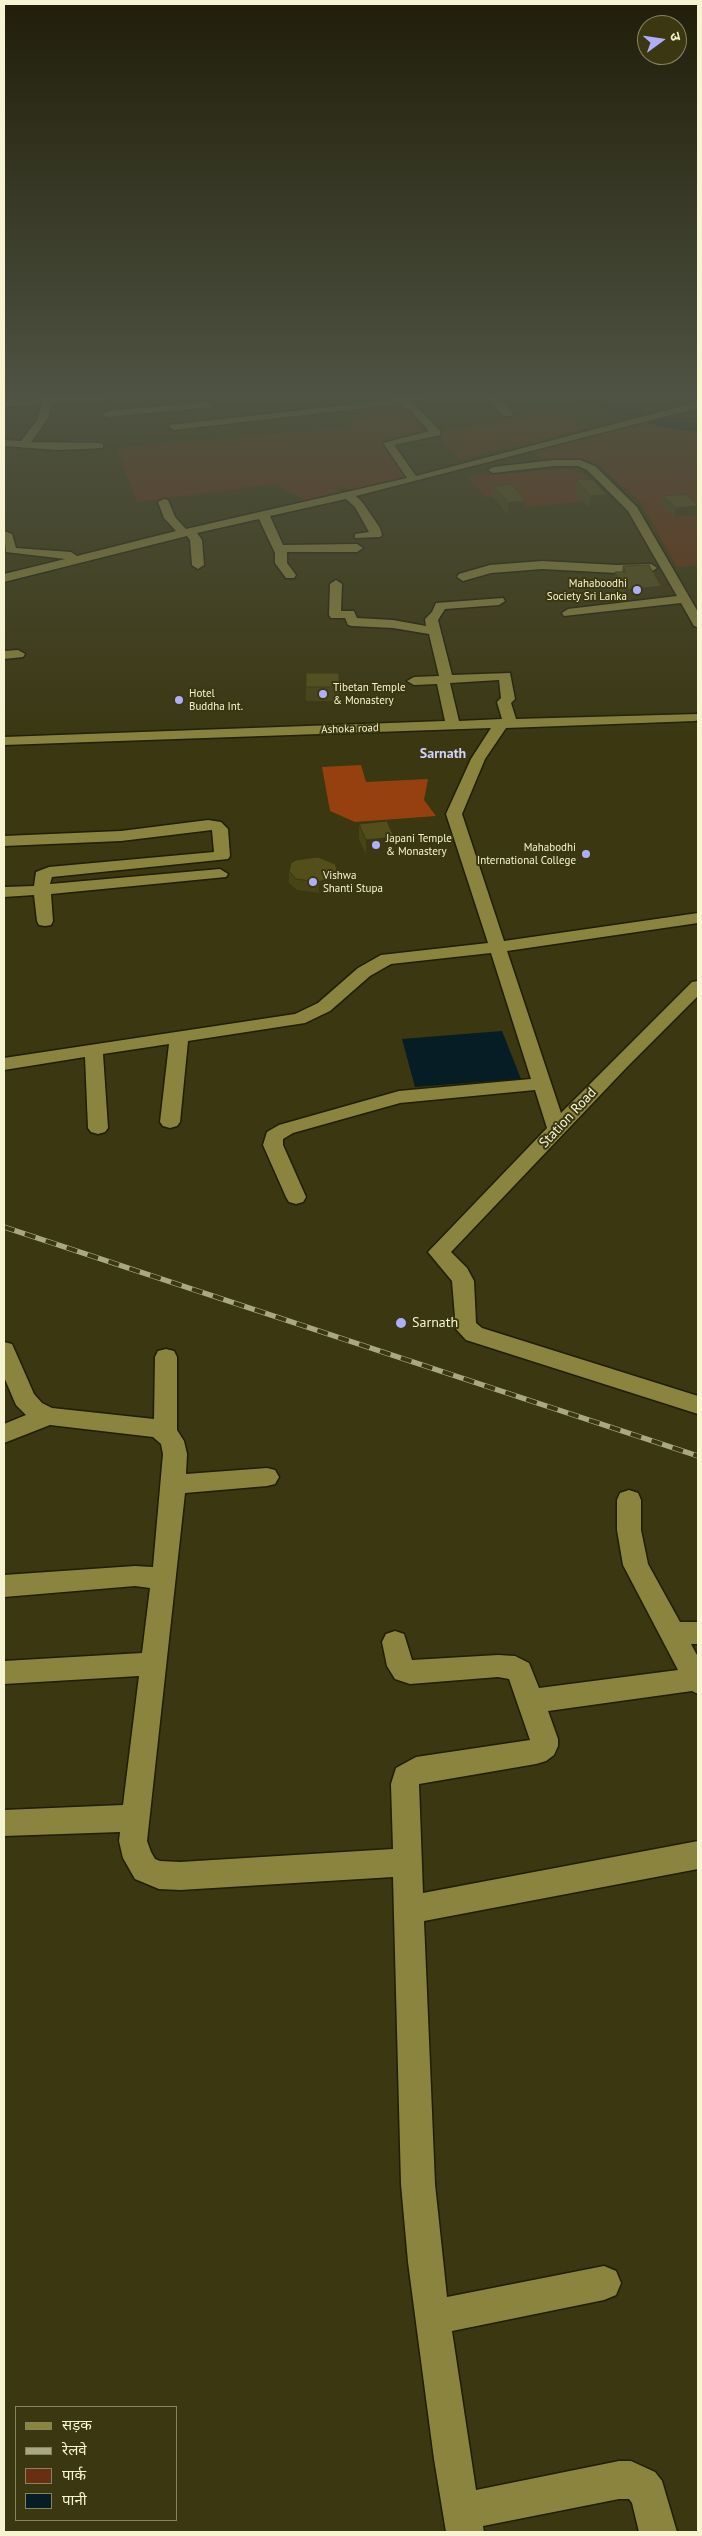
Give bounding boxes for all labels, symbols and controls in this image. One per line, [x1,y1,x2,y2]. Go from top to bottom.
north arrow [637,15,687,65]
text: उ [666,30,685,43]
place label: Mahaboodhi Society Sri Lanka [547,577,627,603]
marker: Mahaboodhi Society Sri Lanka [631,584,643,596]
place label: Tibetan Temple & Monastery [333,681,406,707]
place label: Hotel Buddha Int. [189,687,243,713]
marker: Tibetan Temple & Monastery [317,688,329,700]
marker: Hotel Buddha Int. [173,694,185,706]
street label: Ashoka road [321,721,379,737]
district label: Sarnath [420,746,466,762]
place label: Japani Temple & Monastery [386,832,452,858]
marker: Japani Temple & Monastery [370,839,382,851]
place label: Mahabodhi International College [477,841,576,867]
marker: Mahabodhi International College [580,848,592,860]
place label: Vishwa Shanti Stupa [323,869,383,895]
marker: Vishwa Shanti Stupa [307,876,319,888]
street label: Station Road [536,1084,600,1152]
place label: Sarnath [412,1315,458,1331]
marker: Sarnath [394,1316,408,1330]
legend [15,2406,178,2521]
text: सड़क [62,2415,92,2434]
text: रेलवे [62,2440,87,2459]
text: पार्क [62,2465,86,2484]
text: पानी [62,2490,87,2509]

